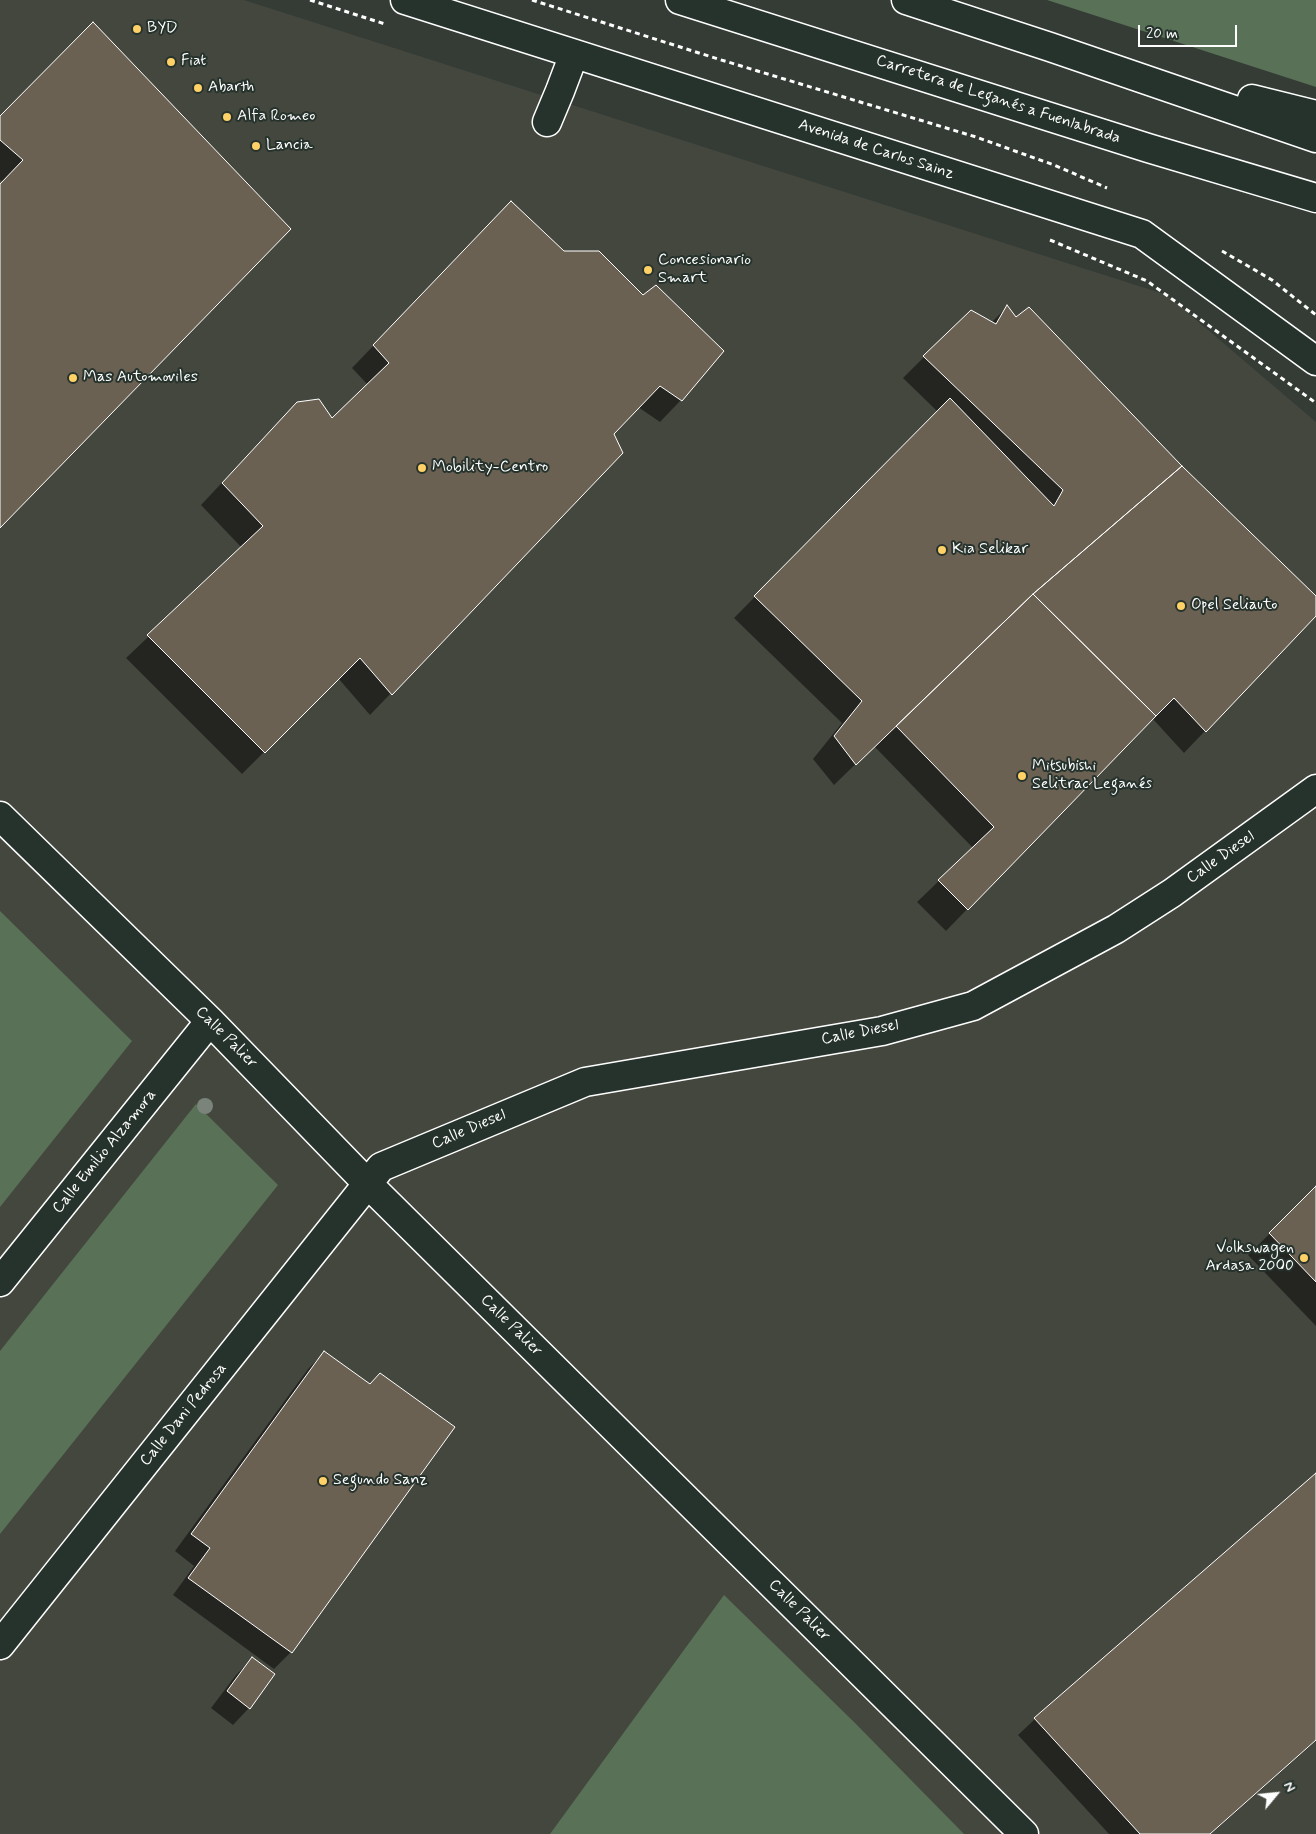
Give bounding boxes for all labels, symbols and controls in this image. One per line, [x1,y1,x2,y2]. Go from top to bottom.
scale bar [1141,15,1240,47]
place label: BYD [147,19,178,39]
marker: BYD [131,23,143,35]
text: 20 m [1146,24,1178,44]
street label: Carretera de Leganés a Fuenlabrada [873,51,1123,149]
place label: Fiat [181,52,206,72]
marker: Fiat [165,56,177,68]
place label: Abarth [208,78,254,98]
marker: Abarth [192,82,204,94]
place label: Alfa Romeo [237,107,315,127]
marker: Alfa Romeo [221,111,233,123]
street label: Avenida de Carlos Sainz [796,116,956,184]
place label: Lancia [266,136,313,156]
marker: Lancia [250,140,262,152]
place label: Concesionario Smart [658,251,751,289]
marker: Concesionario Smart [642,264,654,276]
place label: Mas Automoviles [83,368,198,388]
marker: Mas Automoviles [67,372,79,384]
place label: Mobility-Centro [432,458,548,478]
marker: Mobility-Centro [416,462,428,474]
place label: Kia Selikar [952,540,1028,560]
marker: Kia Selikar [936,544,948,556]
place label: Opel Seliauto [1191,596,1277,616]
marker: Opel Seliauto [1175,600,1187,612]
place label: Mitsubishi Selitrac Leganés [1032,757,1152,795]
marker: Mitsubishi Selitrac Leganés [1016,770,1028,782]
street label: Calle Diesel [1183,828,1259,888]
street label: Calle Palier [191,1003,261,1073]
street label: Calle Diesel [820,1016,900,1050]
street label: Calle Emilio Alzamora [49,1086,161,1218]
street label: Calle Diesel [429,1106,509,1154]
place label: Volkswagen Ardasa 2000 [1205,1239,1294,1277]
marker: Volkswagen Ardasa 2000 [1298,1252,1310,1264]
street label: Calle Palier [476,1291,546,1361]
street label: Calle Dani Pedrosa [137,1360,231,1470]
place label: Segundo Sanz [333,1471,428,1491]
marker: Segundo Sanz [317,1475,329,1487]
street label: Calle Palier [764,1576,834,1646]
north arrow [1251,1769,1301,1819]
text: N [1279,1779,1299,1795]

